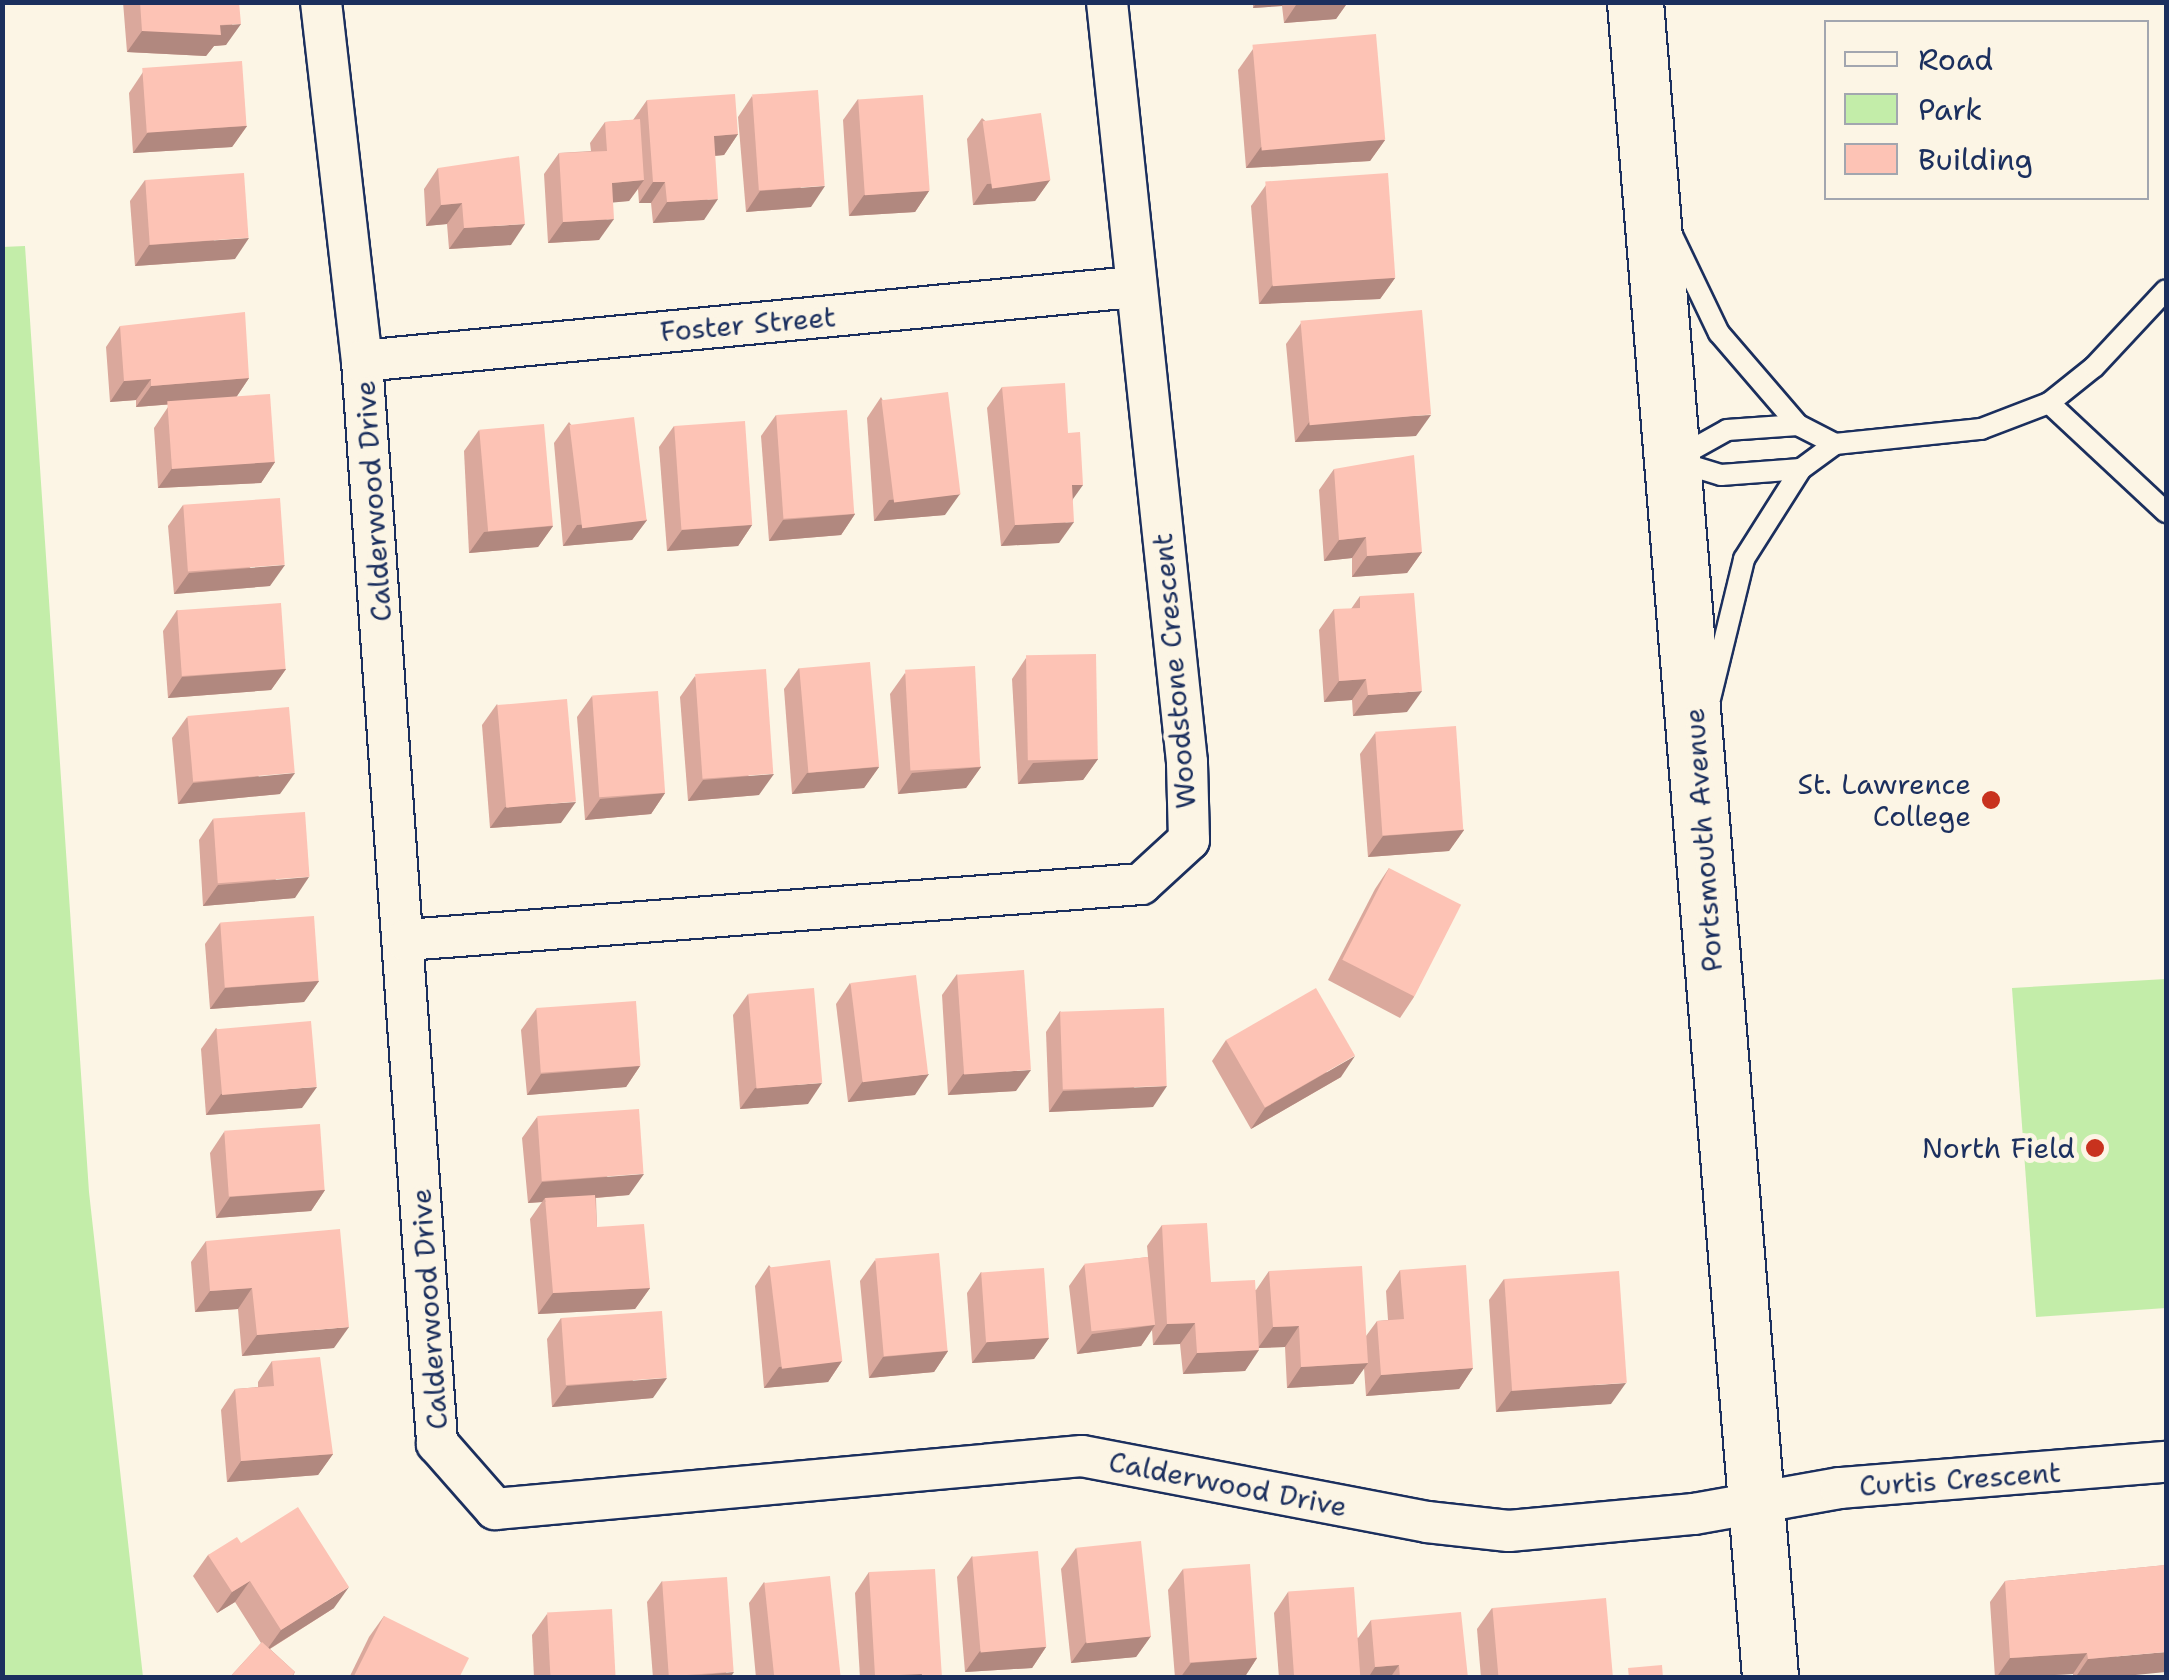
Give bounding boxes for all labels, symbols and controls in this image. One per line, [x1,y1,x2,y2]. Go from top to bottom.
legend [1824,20,2149,200]
text: Road [1918,39,1993,80]
text: Park [1918,89,1982,130]
text: Building [1918,139,2033,180]
street label: Foster Street [659,300,837,348]
street label: Calderwood Drive [348,379,398,623]
street label: Woodstone Crescent [1145,532,1203,810]
street label: Portsmouth Avenue [1677,707,1729,973]
place label: St. Lawrence College [1798,767,1971,833]
marker: St. Lawrence College [1980,789,2002,811]
place label: North Field [1922,1131,2075,1165]
marker: North Field [2084,1137,2106,1159]
street label: Calderwood Drive [404,1187,454,1431]
street label: Calderwood Drive [1106,1444,1350,1524]
street label: Curtis Crescent [1858,1455,2062,1503]

